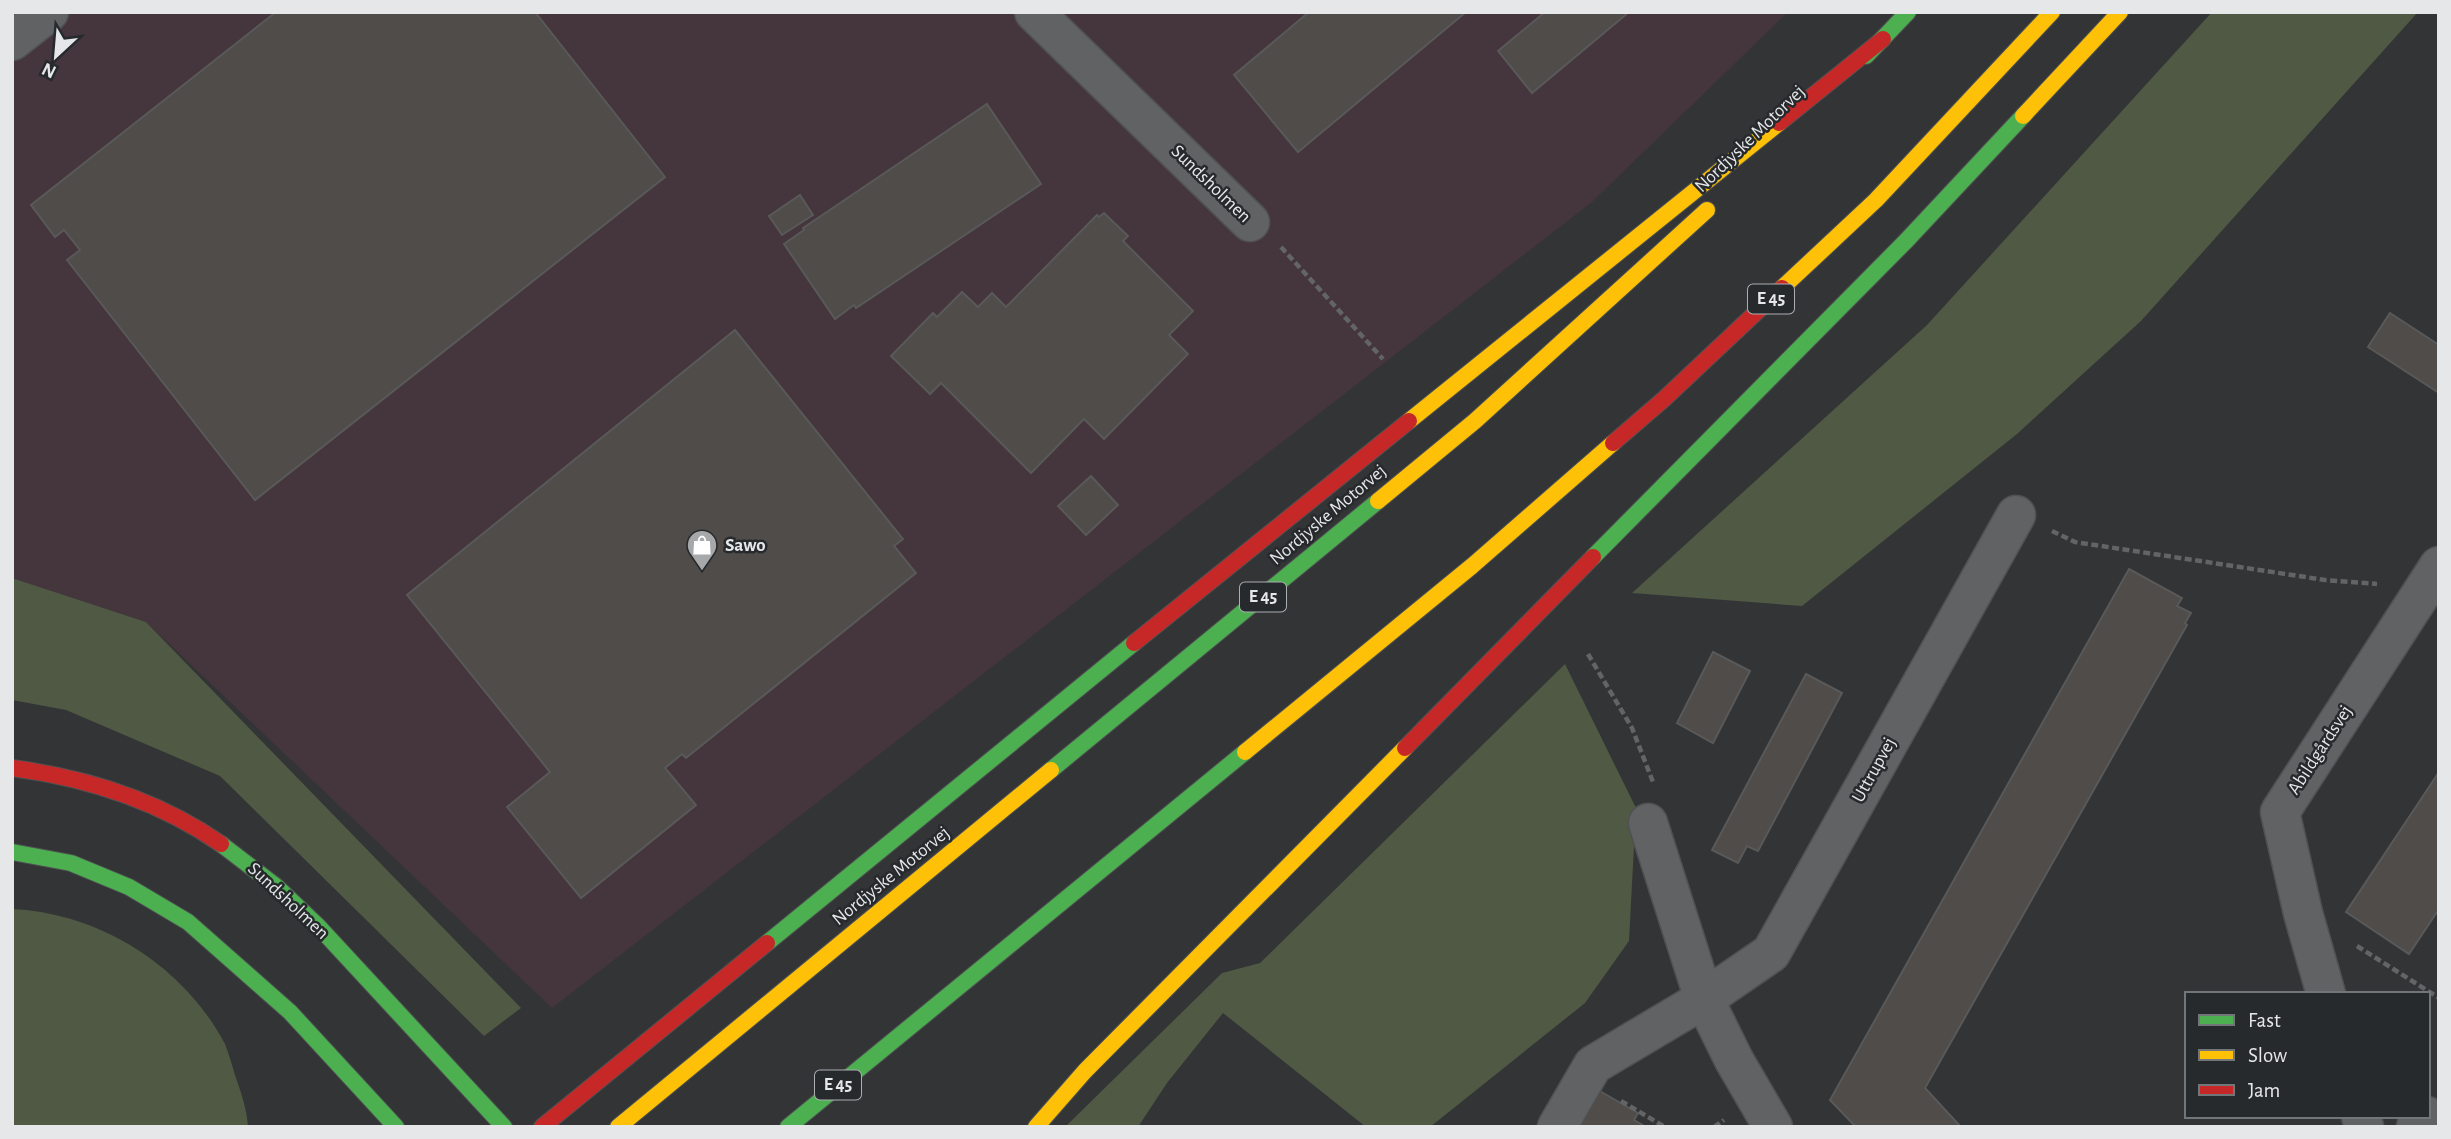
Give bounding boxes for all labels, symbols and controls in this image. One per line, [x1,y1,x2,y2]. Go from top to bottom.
north arrow [21,21,91,91]
text: N [39,58,59,81]
street label: Nordjyske Motorvej [1691,82,1809,196]
street label: Sundsholmen [1167,141,1255,227]
road number: E 45 [1748,284,1794,314]
street label: Nordjyske Motorvej [1266,461,1390,569]
shop icon: Sawo [685,528,719,572]
place label: Sawo [725,536,766,555]
road number: E 45 [1240,582,1286,612]
street label: Abildgårdsvej [2284,702,2356,798]
street label: Uttrupvej [1849,734,1899,806]
street label: Nordjyske Motorvej [829,823,953,929]
street label: Sundsholmen [244,859,332,943]
legend [2185,992,2430,1118]
text: Fast [2248,1010,2281,1031]
text: Slow [2248,1045,2287,1066]
road number: E 45 [815,1070,861,1100]
text: Jam [2248,1080,2280,1101]

